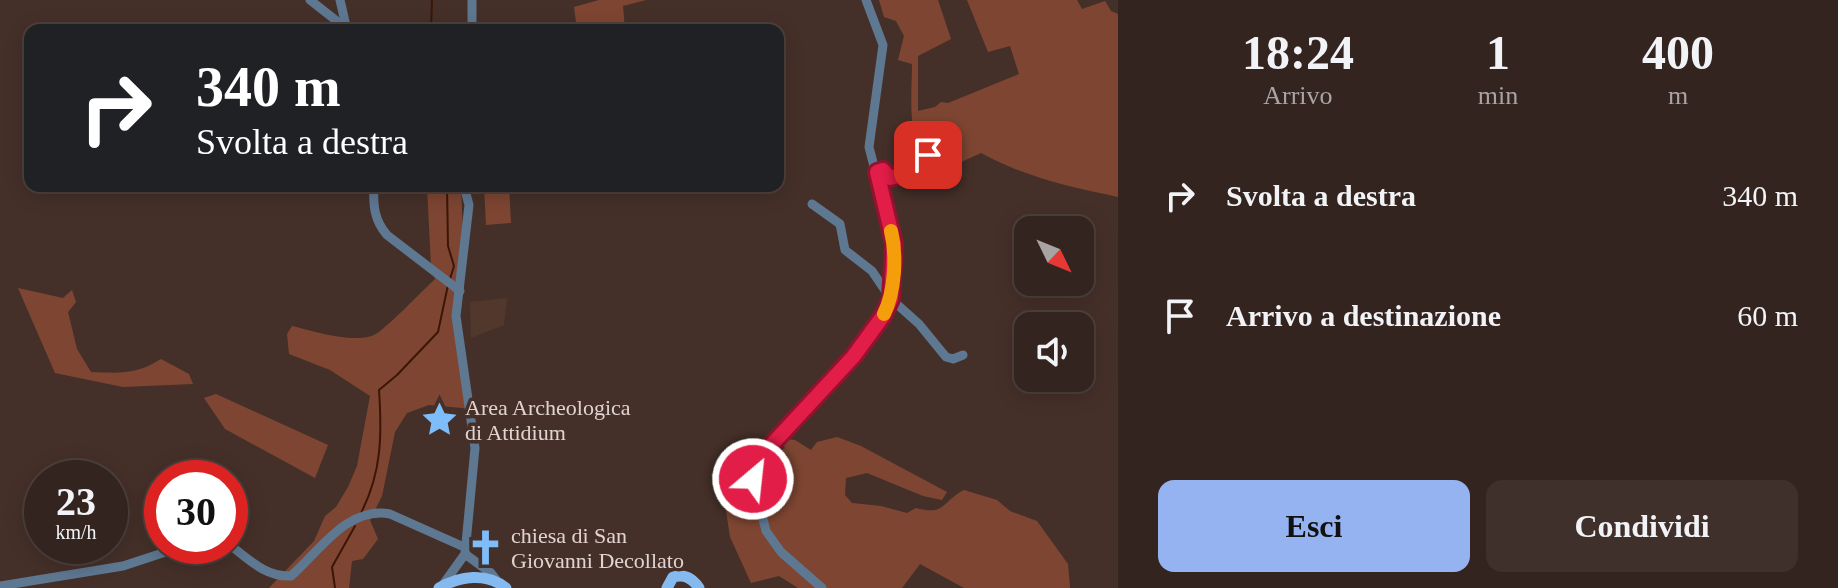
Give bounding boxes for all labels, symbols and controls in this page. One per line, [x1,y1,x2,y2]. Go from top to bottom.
text: 18:24 [1242,26,1354,79]
text: 1 [1486,26,1510,79]
text: 400 [1642,26,1714,79]
icon: right [64,56,168,160]
text: 340 m [196,56,341,118]
text: Arrivo [1263,81,1333,110]
text: min [1478,81,1518,110]
text: m [1668,81,1688,110]
pin [894,121,962,189]
text: Svolta a destra [196,122,408,162]
icon: arrive [906,133,950,177]
icon: right [1158,174,1202,218]
text: Svolta a destra [1226,179,1416,212]
text: 340 m [1722,179,1798,212]
north arrow [1014,216,1094,296]
map controls [1014,216,1094,392]
icon: arrive [1158,294,1202,338]
text: Arrivo a destinazione [1226,299,1501,332]
text: 60 m [1737,299,1798,332]
button: sound [1014,312,1094,392]
place label: Area Archeologica di Attidium [465,395,631,445]
place icon: Area Archeologica di Attidium [420,401,458,439]
position arrow [711,437,795,521]
speed limit sign: 30 [144,460,248,564]
text: 23 [56,479,96,524]
button: Esci [1158,480,1470,572]
button: Condividi [1486,480,1798,572]
text: km/h [55,521,97,543]
place label: chiesa di San Giovanni Decollato [511,523,684,573]
church icon: chiesa di San Giovanni Decollato [466,529,504,567]

